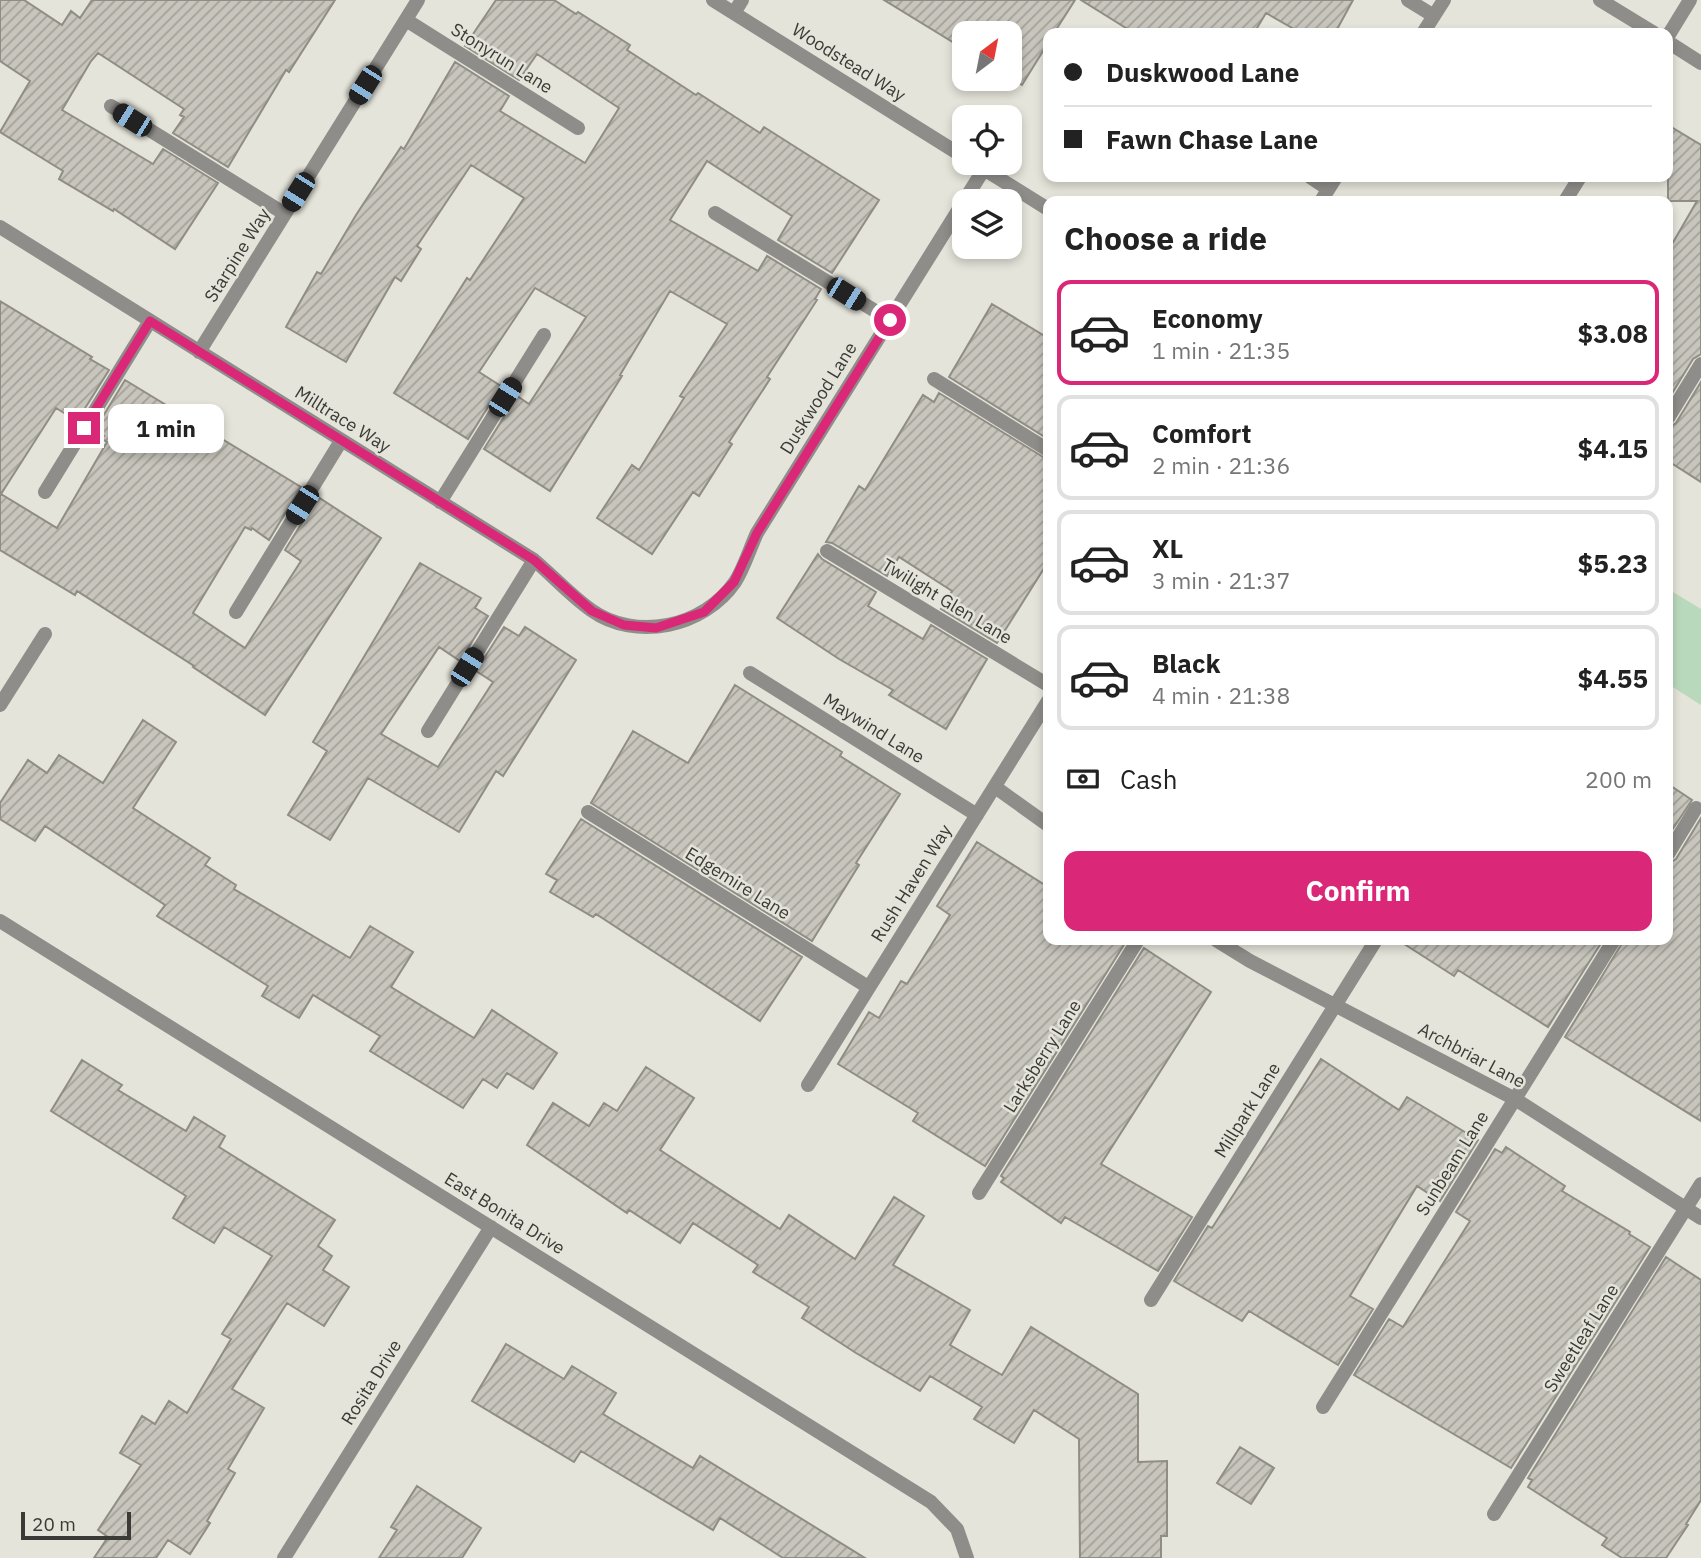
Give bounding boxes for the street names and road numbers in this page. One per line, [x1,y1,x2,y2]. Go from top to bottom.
street label: Stonyrun Lane [447,18,557,99]
street label: Woodstead Way [788,18,910,106]
street label: Starpine Way [199,204,275,306]
street label: Duskwood Lane [774,338,862,458]
street label: Milltrace Way [291,380,395,458]
street label: Twilight Glen Lane [878,553,1016,649]
street label: Maywind Lane [819,688,929,768]
street label: Rush Haven Way [866,820,956,946]
street label: Edgemire Lane [681,842,795,925]
street label: Larksberry Lane [998,995,1086,1117]
street label: Archbriar Lane [1414,1017,1530,1093]
street label: Millpark Lane [1209,1058,1285,1162]
street label: Sunbeam Lane [1411,1106,1493,1220]
street label: East Bonita Drive [440,1167,570,1259]
street label: Sweetleaf Lane [1539,1279,1624,1396]
street label: Rosita Drive [336,1335,406,1429]

